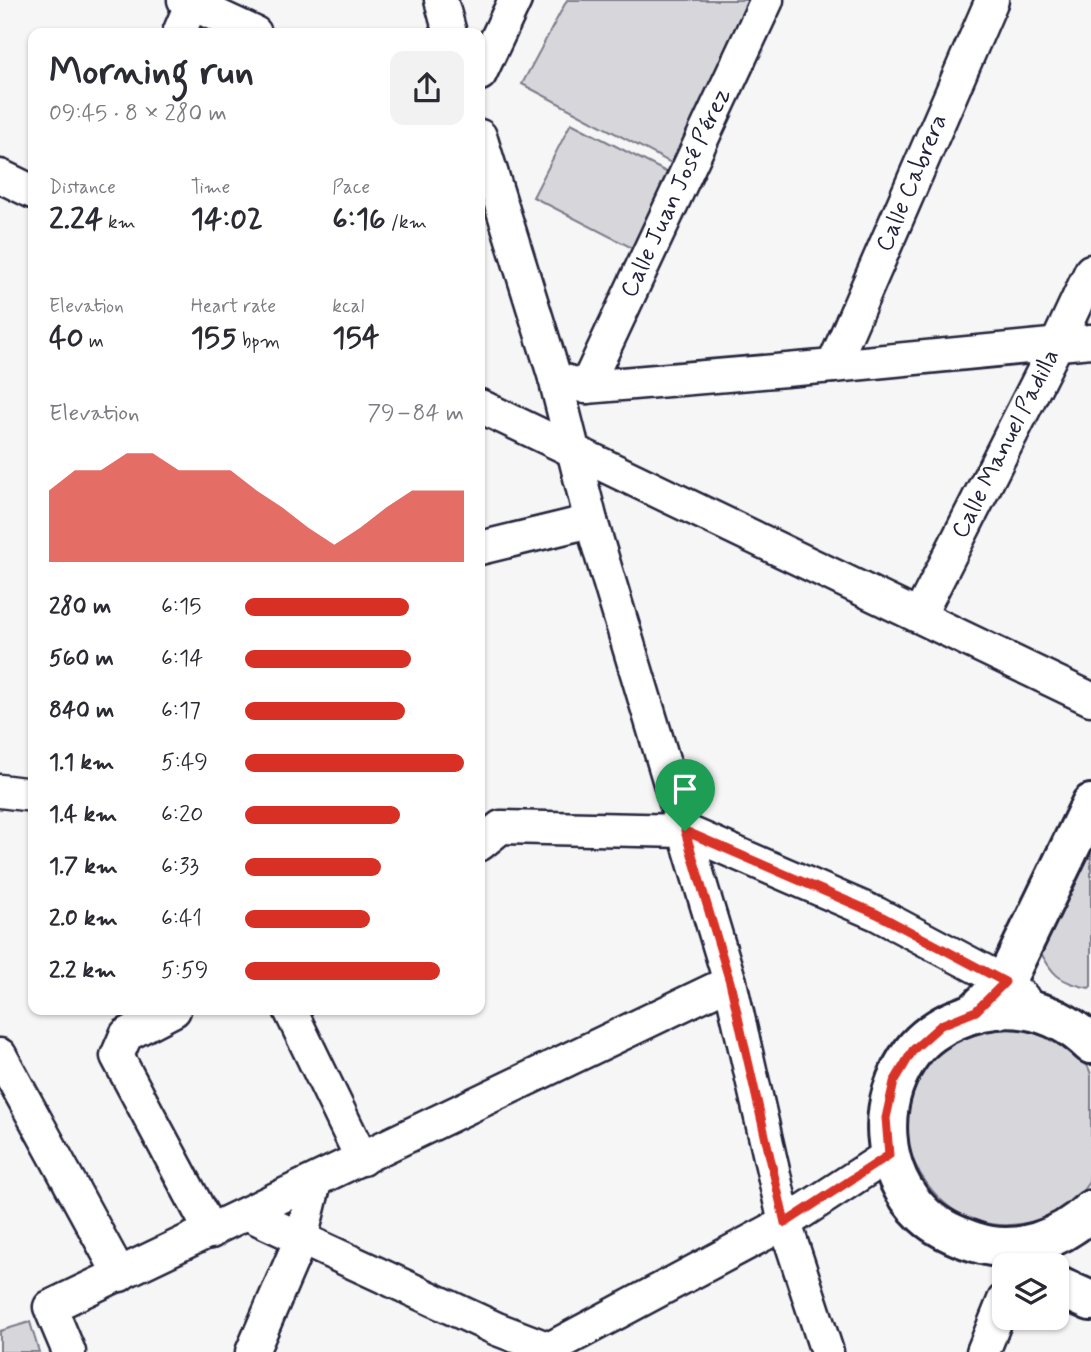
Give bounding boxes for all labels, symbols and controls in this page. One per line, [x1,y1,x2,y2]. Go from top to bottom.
text: Morning run [49,48,254,97]
button: share [390,51,464,125]
street label: Calle Juan José Pérez [614,83,738,303]
text: 09:45 · 8 × 280 m [49,99,227,129]
street label: Calle Cabrera [869,110,955,256]
text: Distance [49,175,116,200]
text: Time [191,175,230,200]
text: Pace [332,175,370,200]
text: 2.24 [49,200,103,239]
text: 14:02 [191,200,263,239]
text: 6:16 [332,200,386,239]
text: km [103,210,136,235]
text: /km [386,210,427,235]
text: Elevation [49,294,124,319]
text: Heart rate [191,294,276,319]
text: kcal [332,294,364,319]
text: 40 [49,319,84,358]
text: 155 [191,319,237,358]
text: 154 [332,319,379,358]
text: m [84,329,104,354]
text: bpm [237,329,280,354]
street label: Calle Manuel Padilla [945,344,1067,544]
text: Elevation [49,399,140,429]
text: 79–84 m [367,399,464,429]
text: 280 m [49,592,111,622]
text: 6:15 [161,592,201,622]
text: 560 m [49,644,114,674]
text: 6:14 [161,644,203,674]
text: 840 m [49,696,114,726]
text: 6:17 [161,696,201,726]
text: 1.1 km [49,748,114,778]
text: 5:49 [161,748,208,778]
pin [655,759,715,831]
icon: arrive [666,770,704,808]
text: 1.4 km [49,800,117,830]
text: 6:20 [161,800,203,830]
text: 1.7 km [49,852,118,882]
text: 6:33 [161,852,199,882]
text: 2.0 km [49,904,118,934]
text: 6:41 [161,904,202,934]
text: 2.2 km [49,956,116,986]
text: 5:59 [161,956,208,986]
map controls [992,1253,1069,1330]
button: layers [992,1253,1069,1330]

